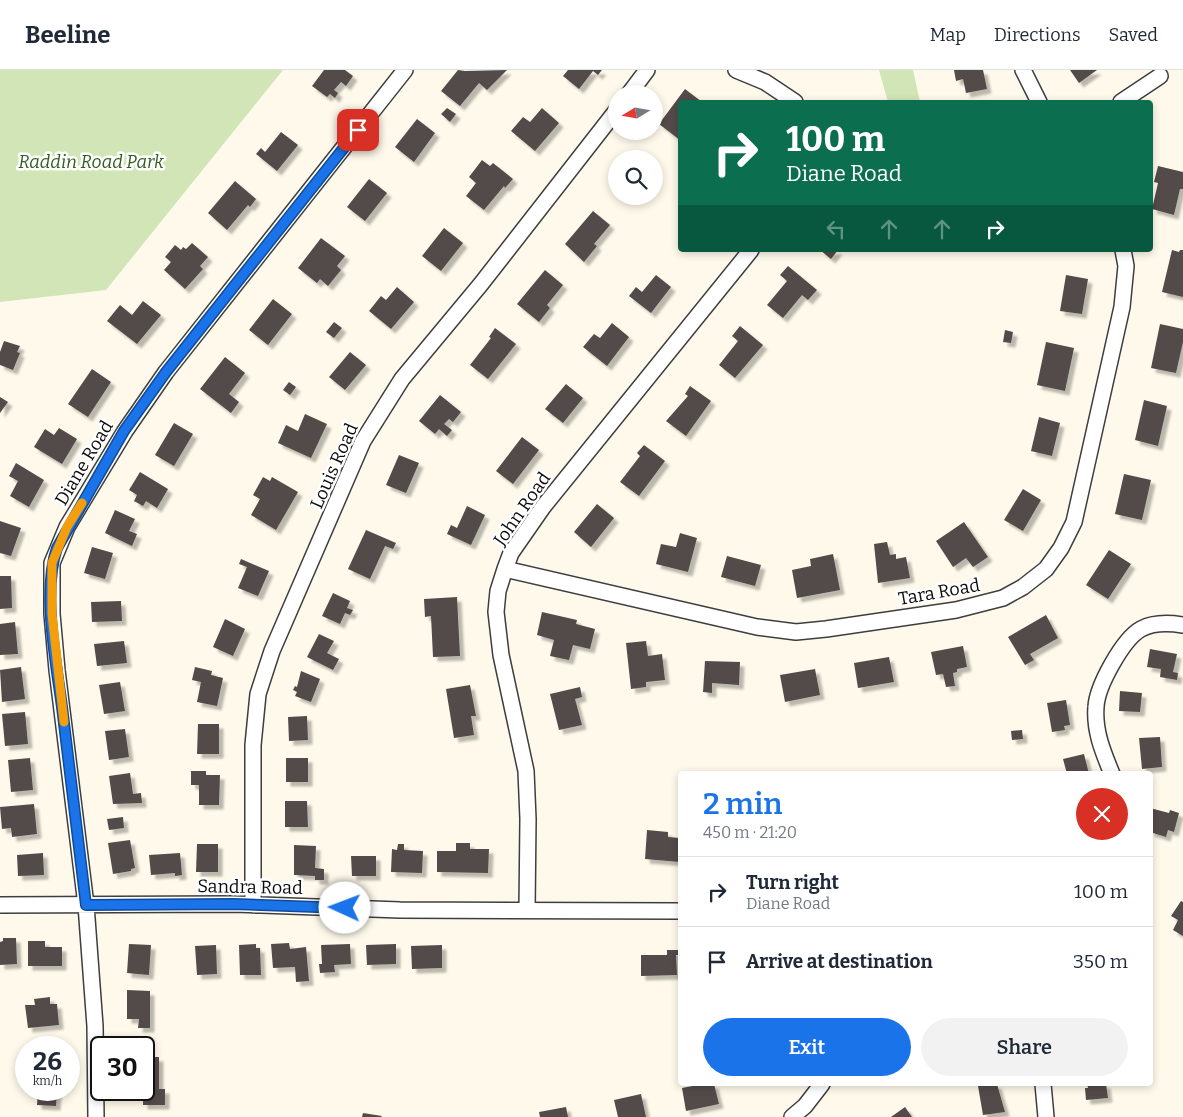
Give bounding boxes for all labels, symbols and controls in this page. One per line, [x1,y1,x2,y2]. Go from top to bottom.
text: Beeline [25,21,110,49]
text: Map [930,24,966,46]
text: Directions [994,24,1081,46]
text: Saved [1109,24,1158,46]
north arrow [608,85,662,140]
map controls [608,85,663,205]
pin [337,109,379,151]
icon: arrive [344,116,372,144]
text: 100 m [786,118,885,160]
icon: right [703,120,768,185]
button: search [608,150,663,205]
park label: Raddin Road Park [18,151,164,173]
text: Diane Road [786,160,902,187]
icon: left [822,215,850,243]
icon: ahead [875,215,903,243]
icon: ahead [928,215,956,243]
icon: right [981,215,1009,243]
street label: Diane Road [50,416,118,509]
street label: Louis Road [305,420,363,512]
street label: John Road [488,468,555,551]
street label: Tara Road [896,574,982,610]
text: 2 min [703,786,782,822]
button: close [1076,788,1128,840]
text: 450 m · 21:20 [703,823,797,842]
text: Turn right [746,871,839,894]
street label: Sandra Road [197,875,303,899]
icon: right [703,878,731,906]
text: 100 m [1074,880,1128,903]
position arrow [318,881,370,933]
text: Diane Road [746,894,830,913]
icon: arrive [703,948,731,976]
text: Arrive at destination [746,950,933,973]
text: 350 m [1073,950,1128,973]
button: Exit [703,1018,911,1076]
button: Share [921,1018,1128,1076]
speed limit sign: 30 [90,1036,155,1101]
text: 26 [33,1047,62,1077]
text: km/h [33,1074,62,1088]

